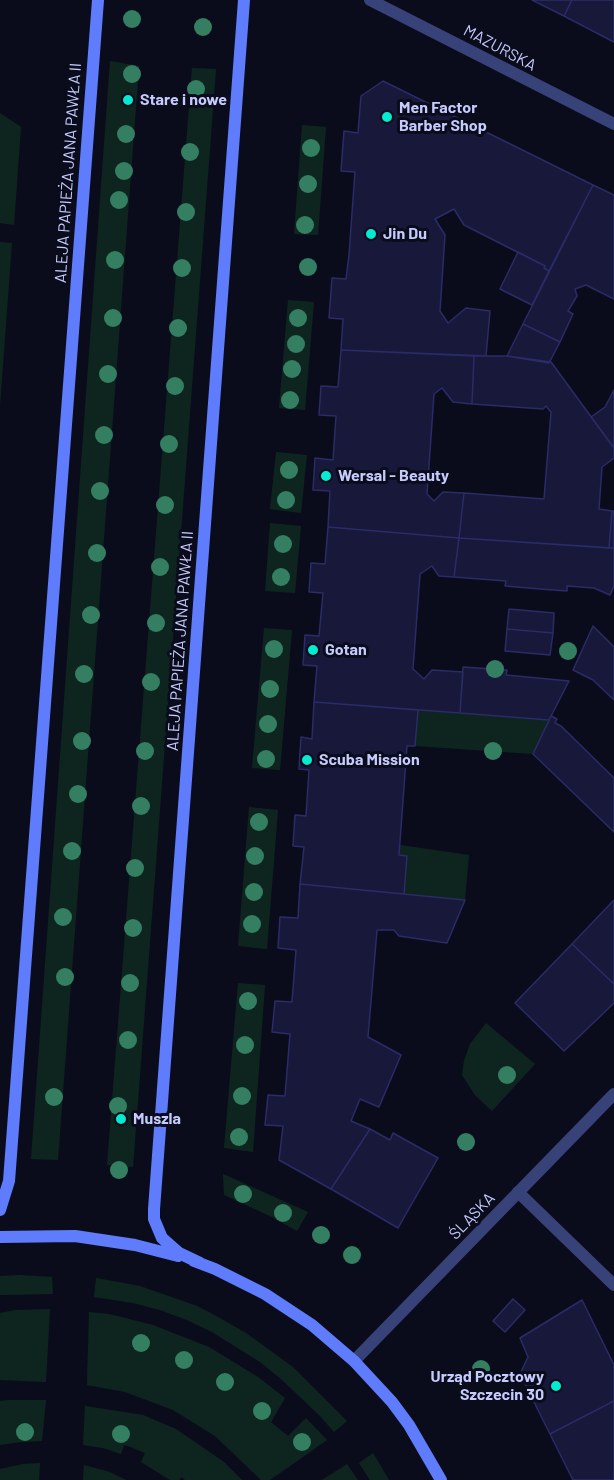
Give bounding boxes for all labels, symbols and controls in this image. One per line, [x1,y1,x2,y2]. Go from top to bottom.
street label: MAZURSKA [460,21,540,75]
street label: ALEJA PAPIEŻA JANA PAWŁA II [51,62,85,284]
place label: Stare i nowe [140,90,227,110]
marker: Stare i nowe [121,93,135,107]
place label: Men Factor Barber Shop [399,98,487,136]
marker: Men Factor Barber Shop [380,110,394,124]
place label: Jin Du [383,224,427,244]
marker: Jin Du [364,227,378,241]
place label: Wersal - Beauty [338,466,449,486]
marker: Wersal - Beauty [319,469,333,483]
street label: ALEJA PAPIEŻA JANA PAWŁA II [163,530,197,752]
place label: Gotan [325,640,367,660]
marker: Gotan [306,643,320,657]
place label: Scuba Mission [319,750,420,770]
marker: Scuba Mission [300,753,314,767]
place label: Muszla [133,1109,181,1129]
marker: Muszla [114,1112,128,1126]
street label: ŚLĄSKA [445,1189,499,1243]
place label: Urząd Pocztowy Szczecin 30 [431,1367,544,1405]
marker: Urząd Pocztowy Szczecin 30 [549,1379,563,1393]

